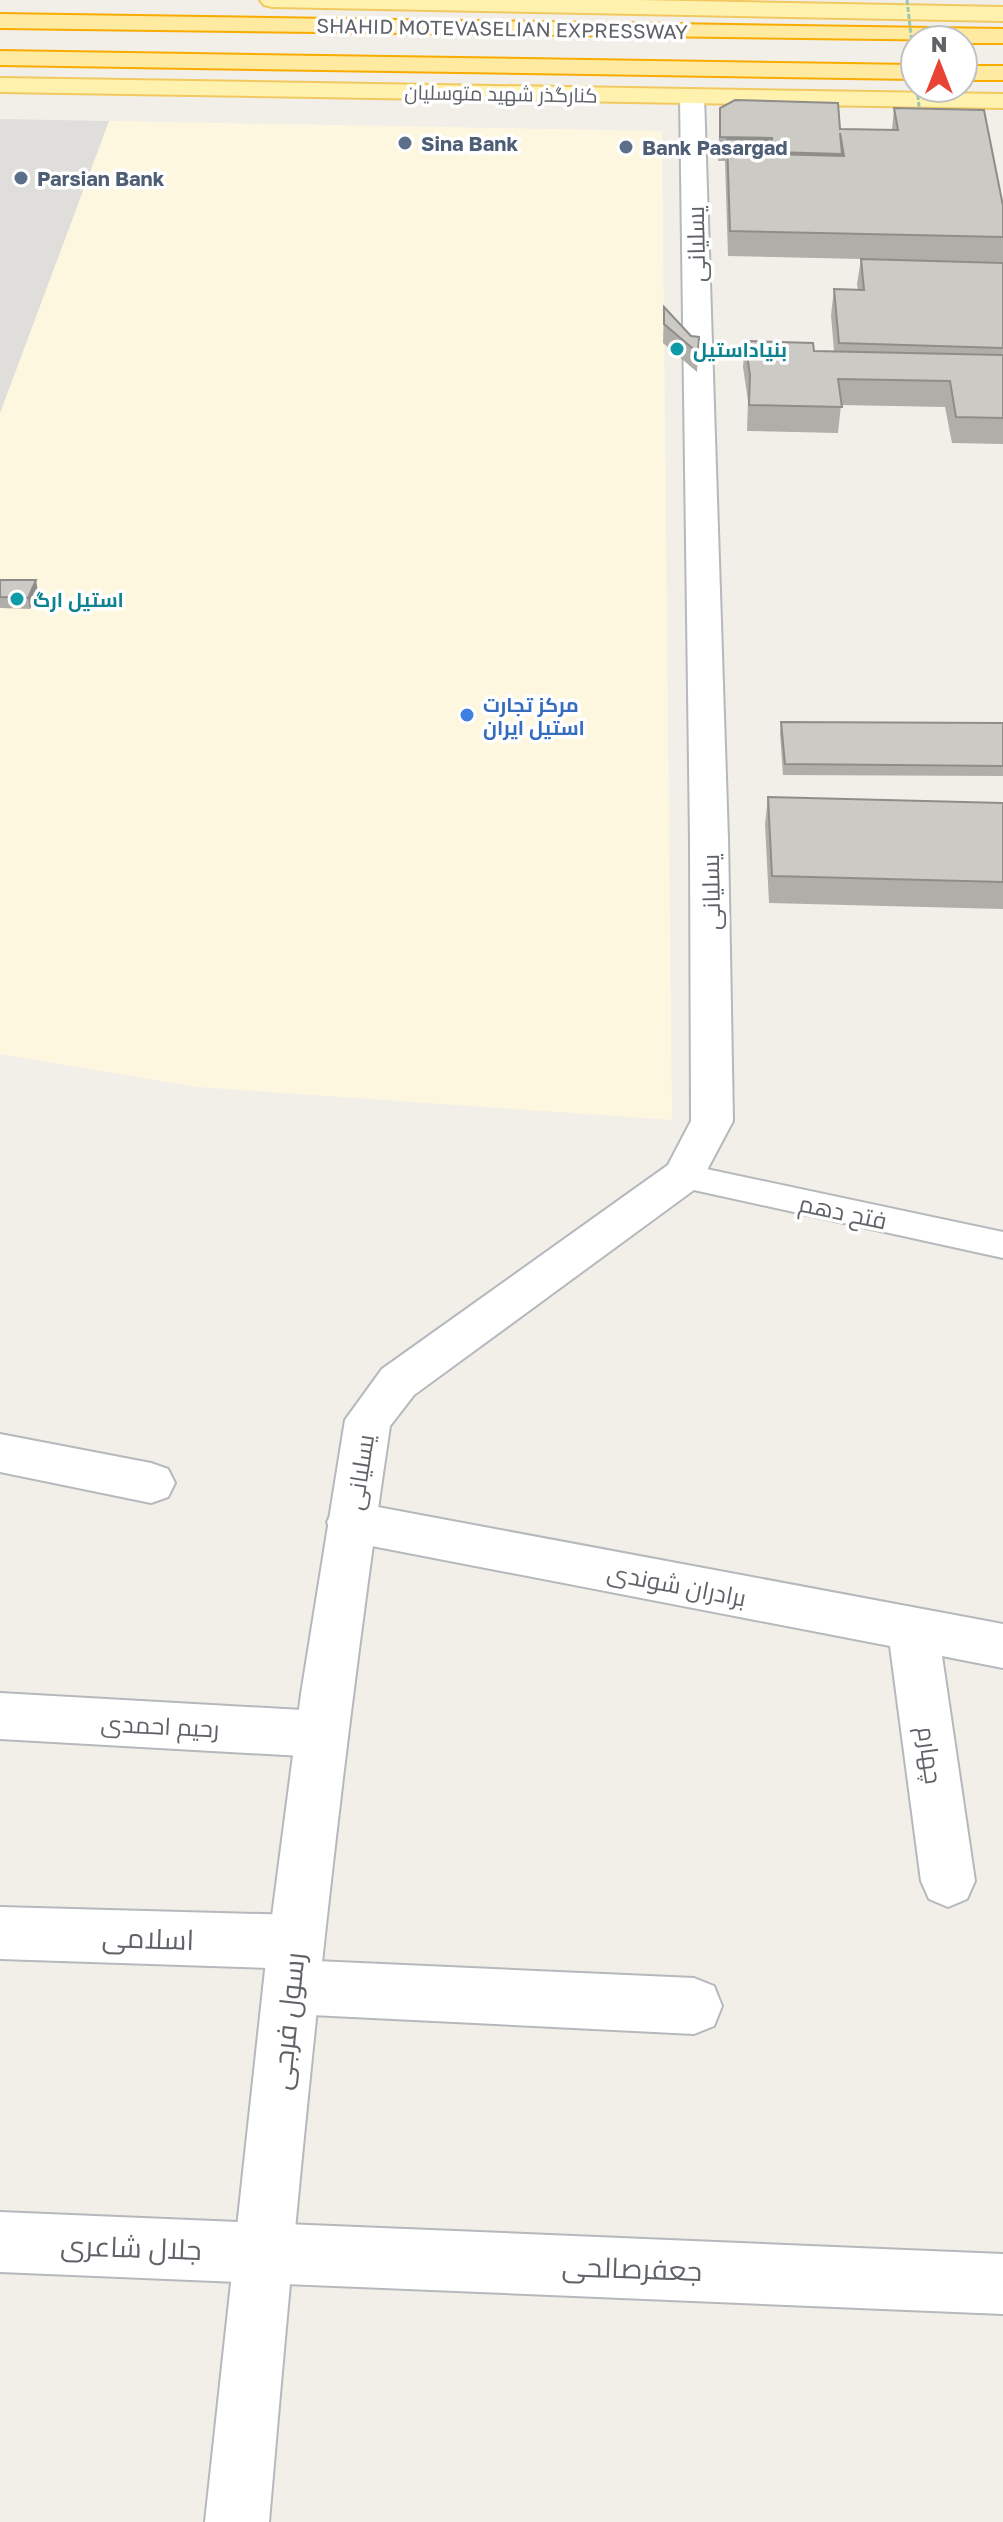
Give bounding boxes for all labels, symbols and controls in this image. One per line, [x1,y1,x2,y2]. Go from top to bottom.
street label: SHAHID MOTEVASELIAN EXPRESSWAY [316,13,688,43]
north arrow [899,24,979,104]
text: N [931,30,947,57]
street label: کنارگذر شهید متوسلیان [404,79,598,109]
place label: Sina Bank [421,131,518,155]
marker: Sina Bank [396,134,414,152]
place label: Bank Pasargad [642,135,788,159]
marker: Bank Pasargad [617,138,635,156]
place label: Parsian Bank [37,166,165,190]
marker: Parsian Bank [12,169,30,187]
street label: یسلیانی [680,205,711,282]
place label: بنیاداستیل [693,337,787,362]
marker: بنیاداستیل [668,340,686,358]
place label: استیل ارگ [33,587,124,612]
marker: استیل ارگ [8,590,26,608]
place label: مرکز تجارت استیل ایران [483,692,585,740]
marker: مرکز تجارت استیل ایران [458,706,476,724]
street label: یسلیانی [695,853,726,930]
street label: فتح دهم [796,1188,890,1237]
street label: یسلیانی [339,1432,380,1512]
street label: برادران شوندی [605,1556,749,1613]
street label: رحیم احمدی [100,1707,220,1746]
street label: چهارم [910,1724,949,1786]
street label: اسلامی [101,1920,195,1957]
street label: رسول فرجی [263,1951,312,2091]
street label: جلال شاعری [60,2228,202,2267]
street label: جعفرصالحی [561,2249,703,2288]

